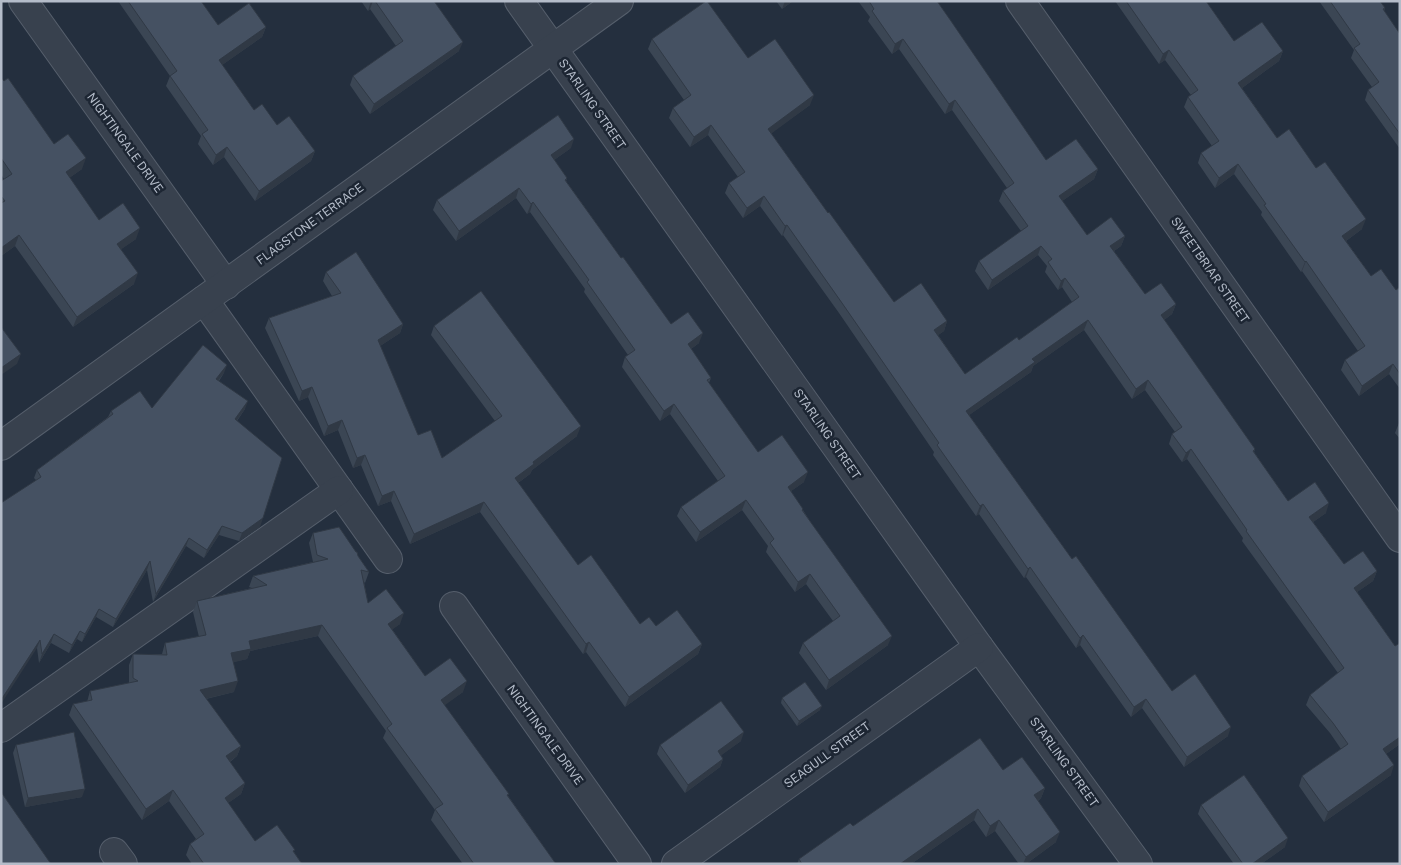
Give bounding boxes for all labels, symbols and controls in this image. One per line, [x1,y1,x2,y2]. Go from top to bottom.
street label: STARLING STREET [556,56,628,152]
street label: NIGHTINGALE DRIVE [84,90,166,196]
street label: FLAGSTONE TERRACE [254,180,366,268]
street label: SWEETBRIAR STREET [1168,214,1252,326]
street label: STARLING STREET [791,386,863,482]
street label: NIGHTINGALE DRIVE [504,682,586,788]
street label: STARLING STREET [1027,715,1101,809]
street label: SEAGULL STREET [781,719,873,791]

